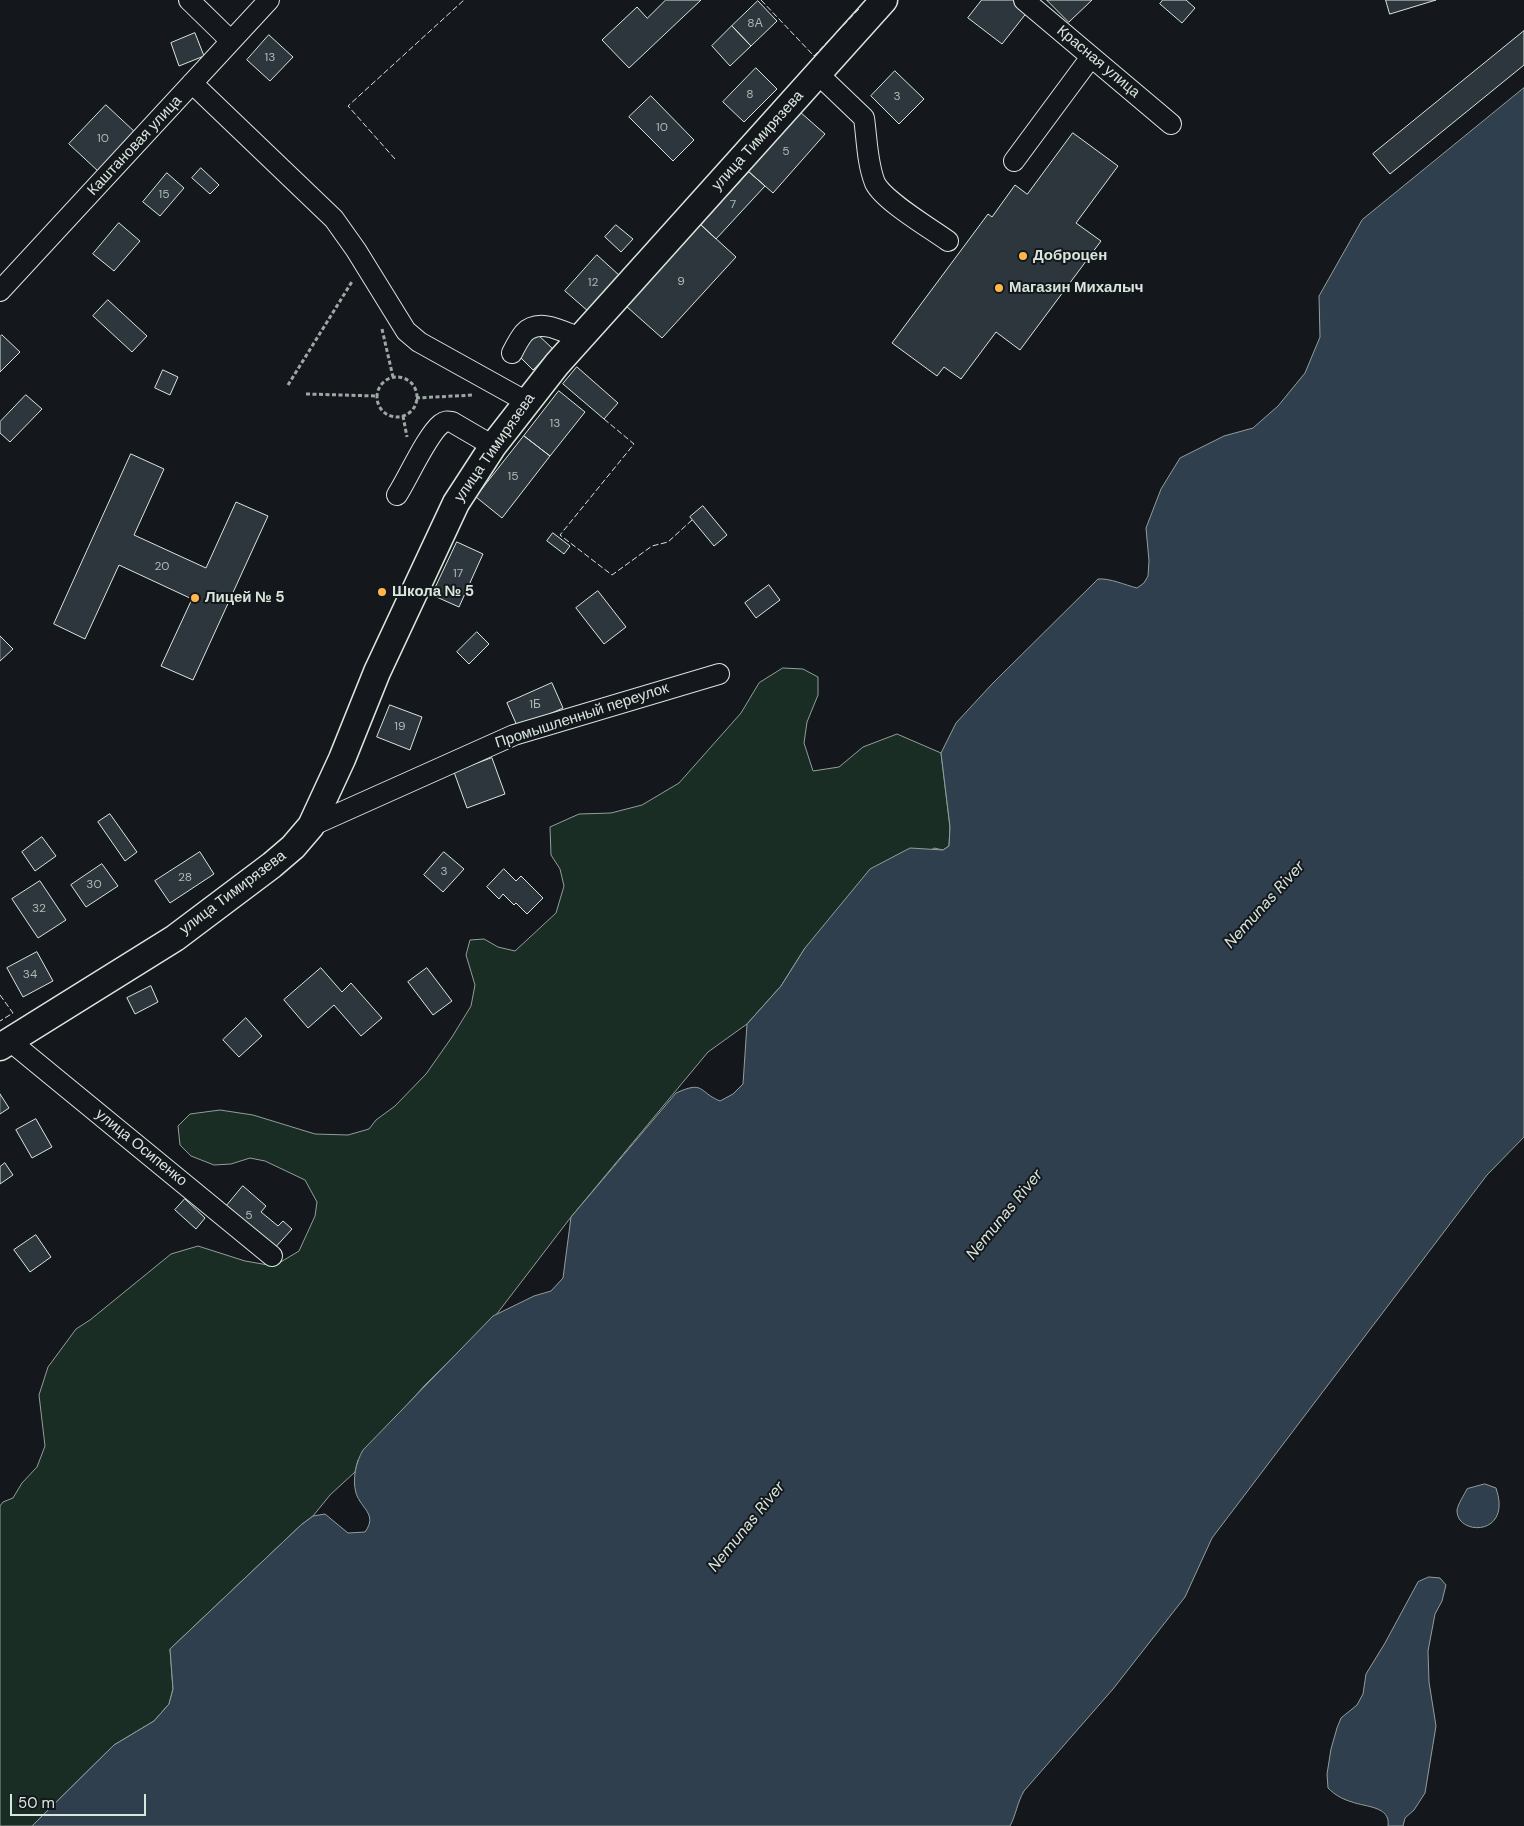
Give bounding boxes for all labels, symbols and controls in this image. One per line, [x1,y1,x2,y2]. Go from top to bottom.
house number: 8А [747,17,763,31]
street label: Красная улица [1053,22,1143,102]
house number: 13 [265,51,275,65]
street label: улица Тимирязева [708,87,808,195]
house number: 8 [746,88,754,102]
house number: 3 [893,90,901,104]
street label: Каштановая улица [84,92,186,200]
house number: 10 [656,121,668,135]
house number: 10 [97,132,109,146]
house number: 5 [782,145,790,159]
house number: 15 [158,188,170,202]
house number: 7 [730,198,736,212]
place label: Доброцен [1033,247,1107,265]
marker: Доброцен [1017,250,1029,262]
house number: 9 [677,275,685,289]
house number: 12 [588,276,598,290]
place label: Магазин Михалыч [1009,279,1144,297]
marker: Магазин Михалыч [993,282,1005,294]
street label: улица Тимирязева [451,390,539,506]
house number: 13 [550,417,560,431]
house number: 15 [507,470,519,484]
house number: 20 [155,560,169,574]
house number: 17 [453,567,463,581]
place label: Школа № 5 [392,583,474,601]
marker: Школа № 5 [376,586,388,598]
place label: Лицей № 5 [205,589,285,607]
marker: Лицей № 5 [189,592,201,604]
street label: Промышленный переулок [493,679,671,753]
house number: 1Б [529,698,541,712]
house number: 19 [394,720,406,734]
street label: улица Тимирязева [176,847,290,939]
water label: Nemunas River [1221,857,1309,953]
house number: 3 [440,865,448,879]
house number: 28 [178,871,192,885]
house number: 30 [86,878,102,892]
house number: 32 [32,902,46,916]
house number: 34 [23,968,37,982]
street label: улица Осипенко [92,1106,190,1190]
water label: Nemunas River [963,1166,1047,1264]
house number: 5 [245,1209,253,1223]
water label: Nemunas River [705,1478,789,1576]
scale bar [12,1784,149,1816]
text: 50 m [18,1793,55,1813]

